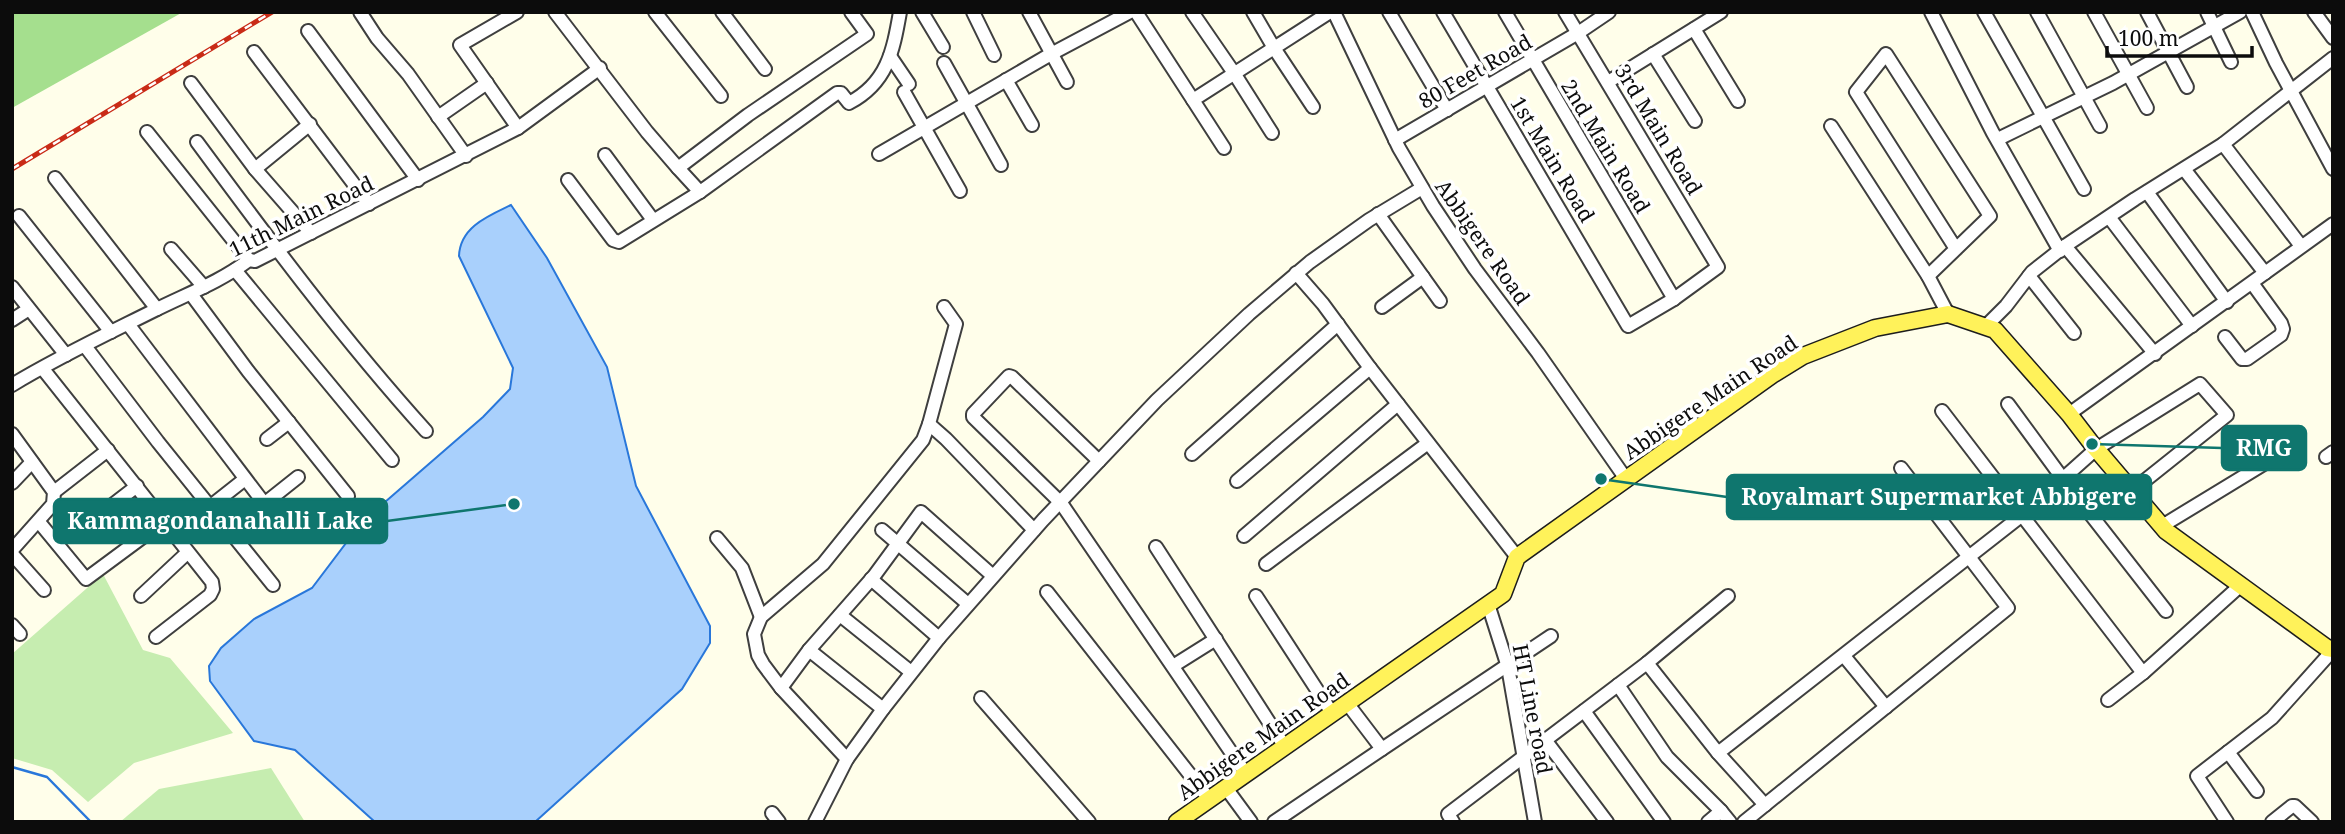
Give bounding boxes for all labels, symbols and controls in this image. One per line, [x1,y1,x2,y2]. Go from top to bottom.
scale bar [2107,14,2252,58]
text: 100 m [2118,24,2179,52]
street label: 80 Feet Road [1413,27,1537,115]
street label: 3rd Main Road [1609,58,1709,200]
street label: 2nd Main Road [1555,74,1657,218]
street label: 1st Main Road [1504,91,1602,227]
street label: 11th Main Road [224,169,378,263]
street label: Abbigere Road [1429,174,1537,310]
street label: Abbigere Main Road [1617,328,1803,466]
callout: RMG [2222,426,2306,470]
text: RMG [2236,431,2292,463]
callout: Royalmart Supermarket Abbigere [1727,475,2151,519]
text: Royalmart Supermarket Abbigere [1741,480,2137,512]
callout: Kammagondanahalli Lake [54,499,387,543]
text: Kammagondanahalli Lake [67,504,373,536]
street label: HT Line road [1507,642,1559,776]
street label: Abbigere Main Road [1171,666,1355,806]

